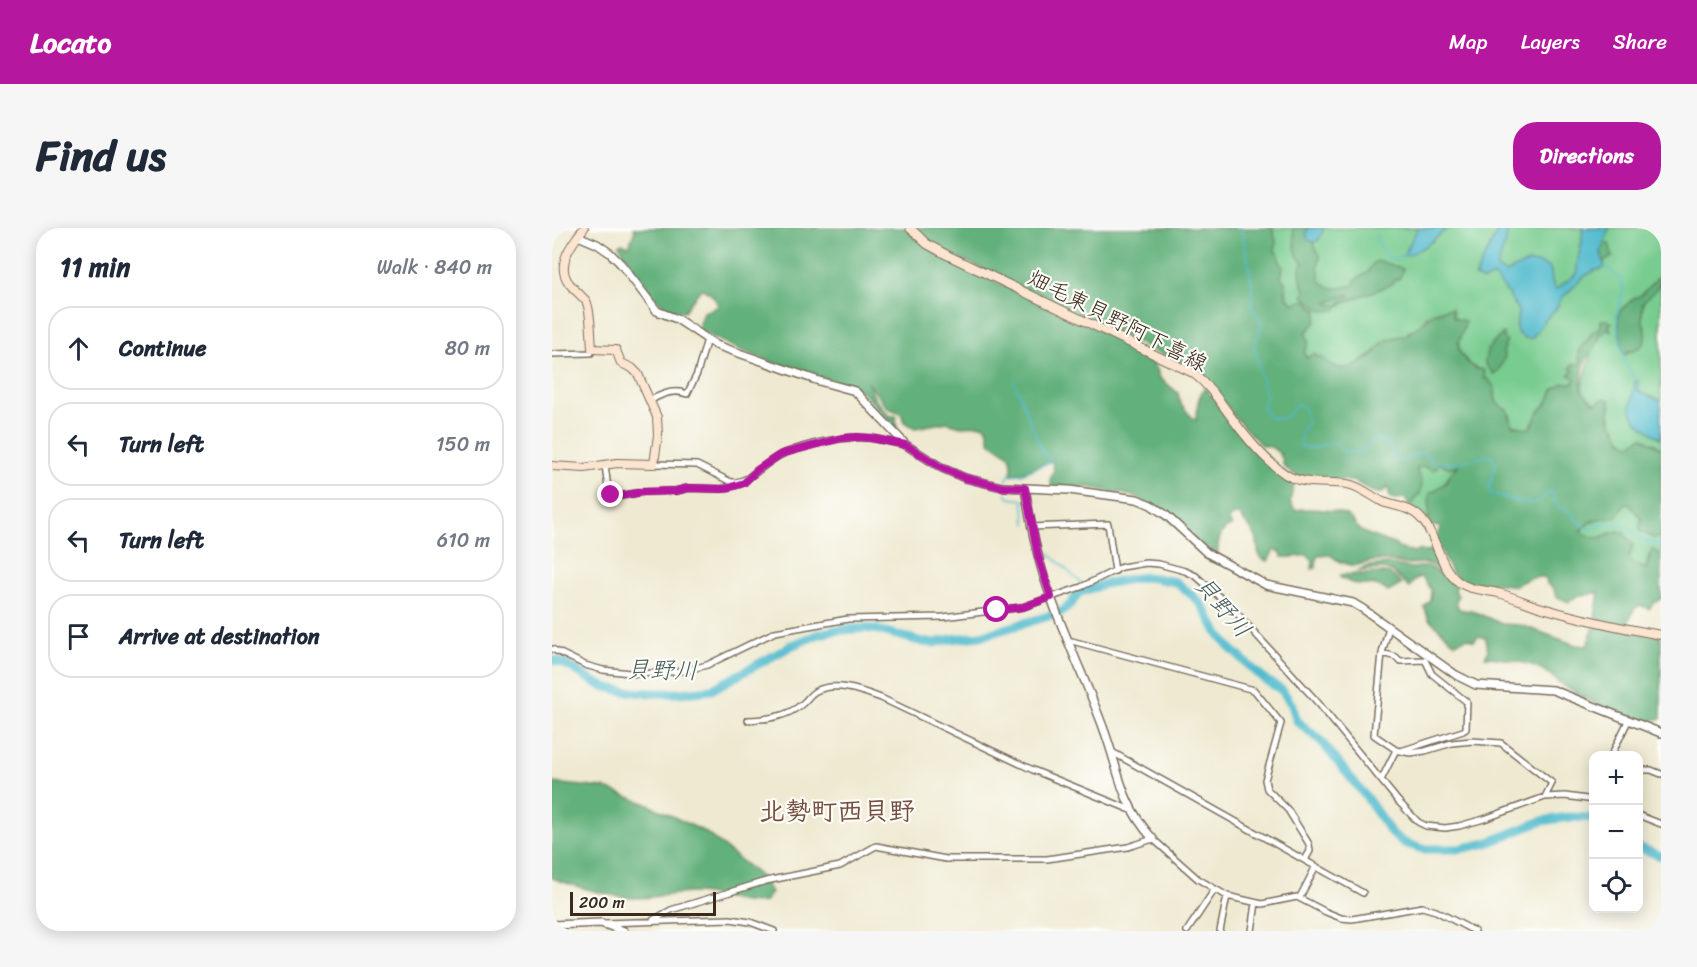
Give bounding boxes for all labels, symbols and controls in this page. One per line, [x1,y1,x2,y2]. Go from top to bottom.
text: Locato [30,18,111,67]
text: Map [1449,23,1488,61]
text: Layers [1521,23,1580,61]
text: Share [1613,23,1667,61]
text: Find us [36,119,166,193]
button: Directions [1513,122,1661,190]
text: 11 min [60,244,130,290]
text: Walk · 840 m [377,250,492,285]
street label: 畑毛東貝野阿下喜線 [1021,258,1215,383]
text: Continue [119,329,207,368]
text: 80 m [445,331,490,366]
icon: ahead [62,332,95,365]
text: Turn left [119,425,204,464]
text: 150 m [436,427,490,462]
icon: left [62,428,95,461]
route end [597,481,623,507]
text: Turn left [119,521,204,560]
text: 610 m [437,523,490,558]
icon: left [62,524,95,557]
water label: 貝野川 [1184,566,1262,648]
route start [983,596,1009,622]
text: Arrive at destination [119,617,320,656]
icon: arrive [62,620,95,653]
water label: 貝野川 [626,648,698,692]
map controls [1589,751,1643,913]
button: + [1589,751,1643,805]
district label: 北勢町西貝野 [759,788,915,834]
button: − [1589,805,1643,859]
button: locate [1589,859,1643,913]
text: 200 m [579,888,625,917]
scale bar [570,889,716,916]

